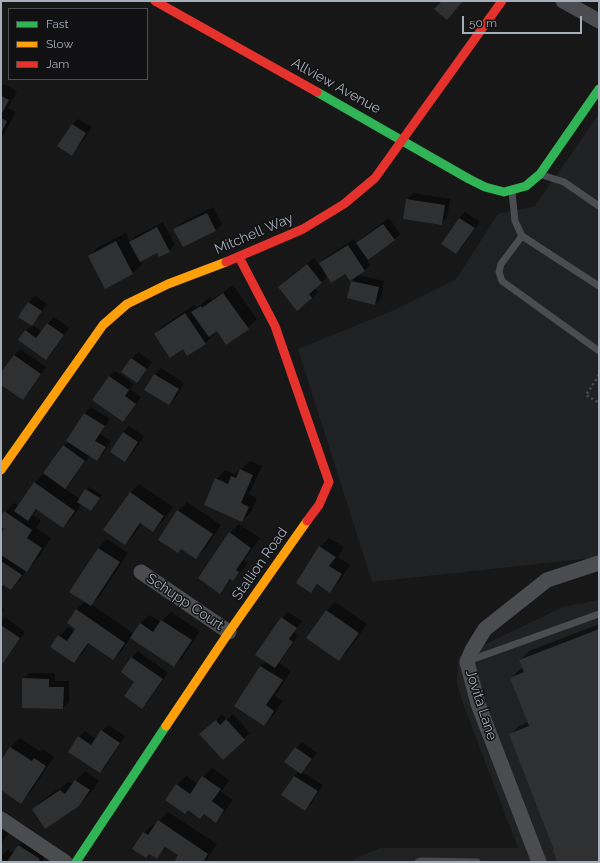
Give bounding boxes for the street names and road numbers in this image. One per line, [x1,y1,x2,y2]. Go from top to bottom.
street label: Allview Avenue [288,55,384,117]
street label: Mitchell Way [212,210,296,258]
street label: Stallion Road [229,524,291,604]
street label: Schupp Court [143,570,227,634]
street label: Jovita Lane [462,668,500,742]

